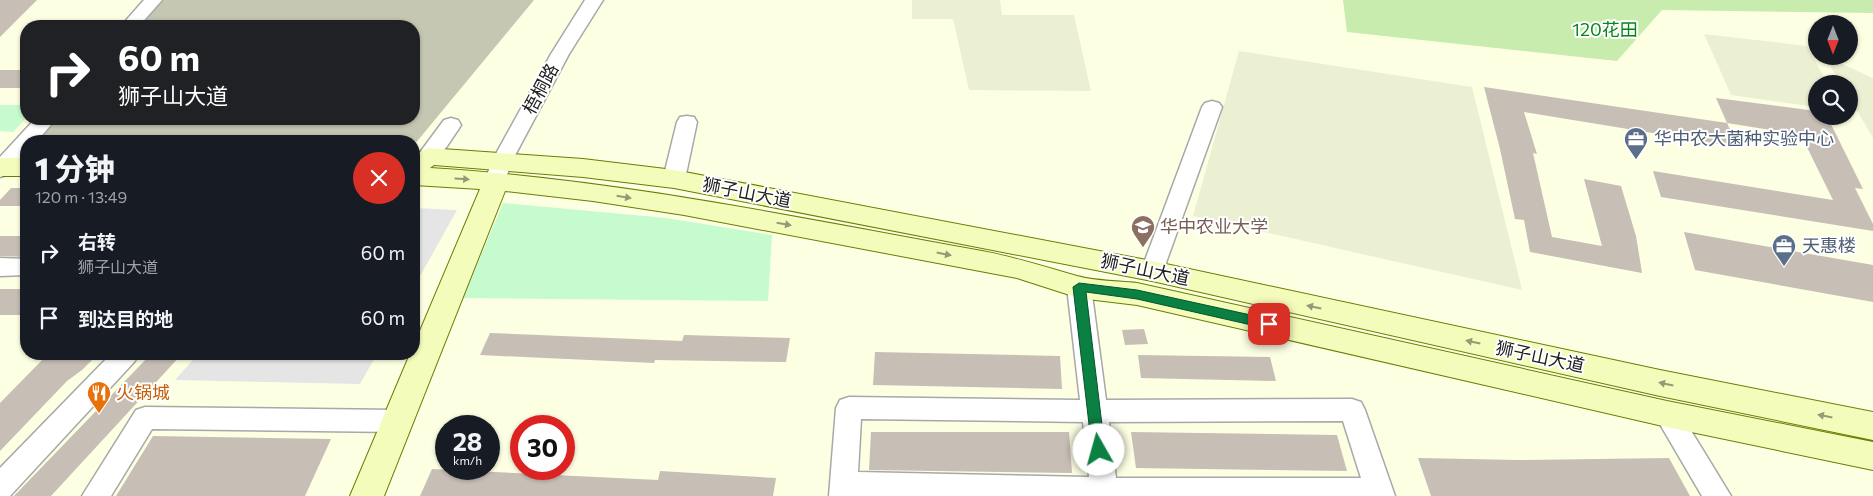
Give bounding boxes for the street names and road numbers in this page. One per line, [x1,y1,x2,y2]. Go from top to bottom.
street label: 梧桐路 [518,60,563,118]
street label: 狮子山大道 [701,173,793,211]
street label: 狮子山大道 [1099,249,1192,289]
street label: 狮子山大道 [1494,336,1587,376]

